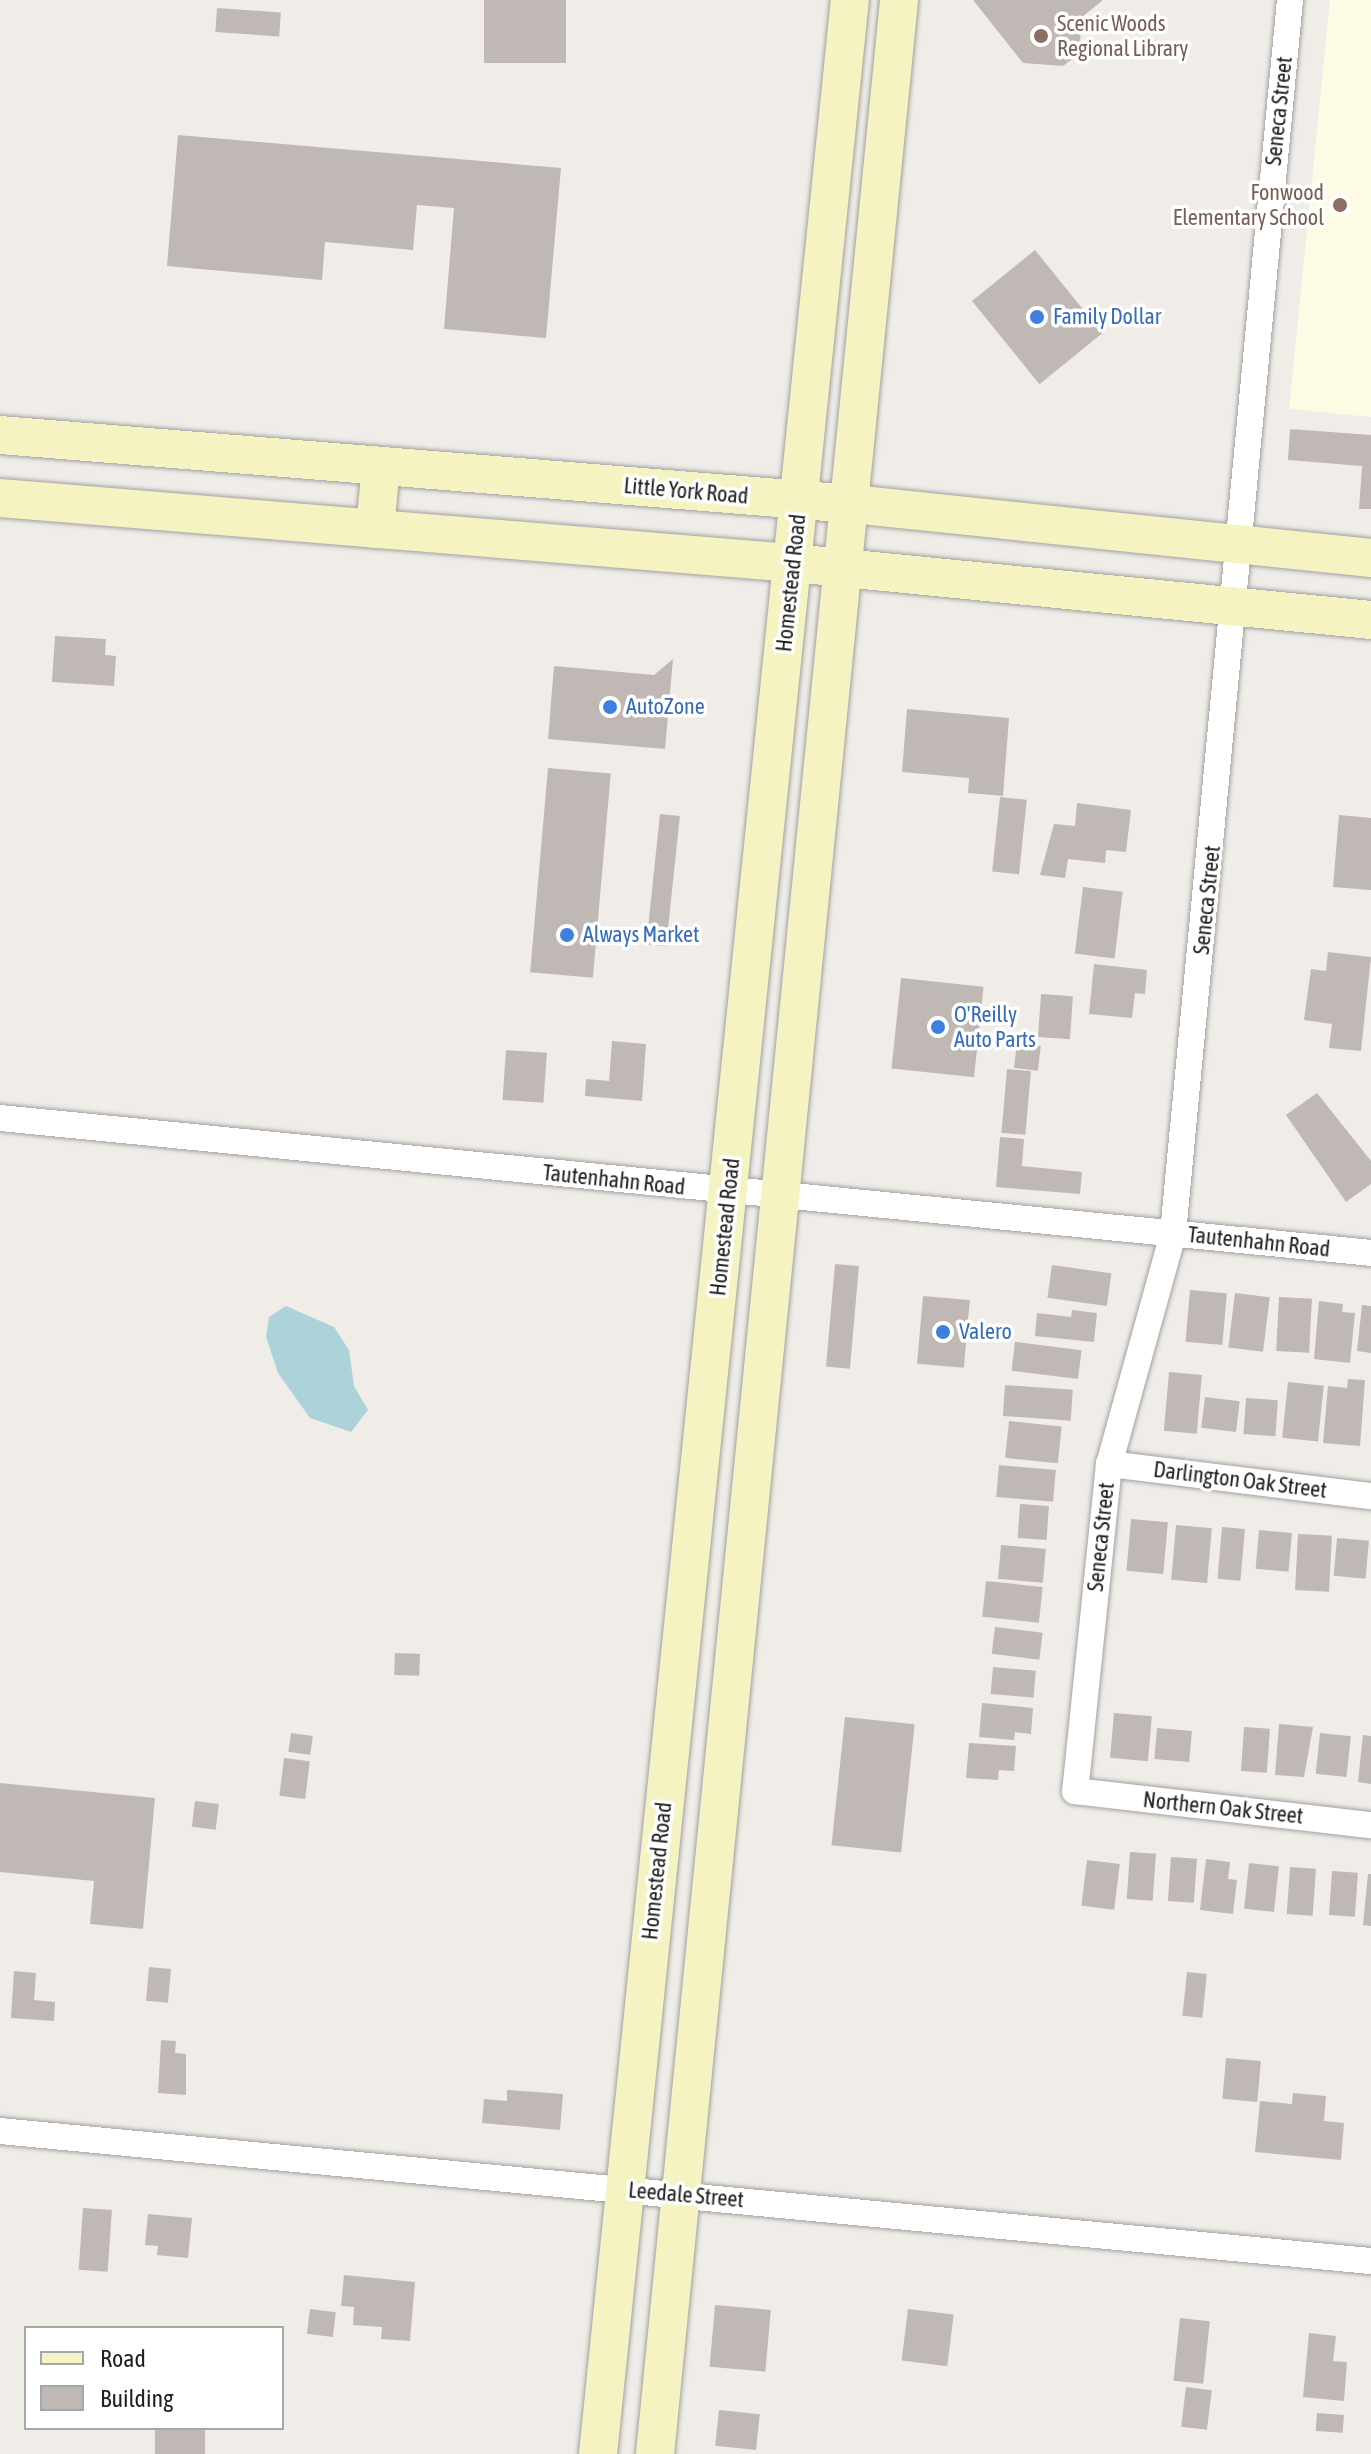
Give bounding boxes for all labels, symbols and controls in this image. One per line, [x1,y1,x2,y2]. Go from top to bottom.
place label: Scenic Woods Regional Library [1057,10,1188,62]
marker: Scenic Woods Regional Library [1032,27,1050,45]
street label: Seneca Street [1260,55,1298,167]
place label: Fonwood Elementary School [1173,179,1324,230]
marker: Fonwood Elementary School [1331,196,1349,214]
place label: Family Dollar [1053,304,1161,330]
marker: Family Dollar [1028,308,1046,326]
street label: Little York Road [623,472,749,510]
street label: Homestead Road [771,513,811,653]
place label: AutoZone [626,694,705,720]
marker: AutoZone [601,698,619,716]
street label: Seneca Street [1188,844,1226,956]
place label: Always Market [583,922,699,948]
marker: Always Market [558,926,576,944]
place label: O'Reilly Auto Parts [954,1001,1036,1052]
marker: O'Reilly Auto Parts [929,1018,947,1036]
street label: Homestead Road [705,1157,745,1297]
street label: Tautenhahn Road [542,1159,686,1201]
street label: Tautenhahn Road [1187,1221,1331,1263]
place label: Valero [959,1319,1012,1345]
marker: Valero [934,1323,952,1341]
street label: Darlington Oak Street [1152,1456,1328,1504]
street label: Seneca Street [1082,1481,1120,1593]
street label: Northern Oak Street [1142,1786,1304,1830]
street label: Homestead Road [637,1801,677,1941]
street label: Leedale Street [627,2177,745,2213]
legend [24,2326,284,2430]
text: Road [100,2345,146,2372]
text: Building [100,2385,173,2412]

